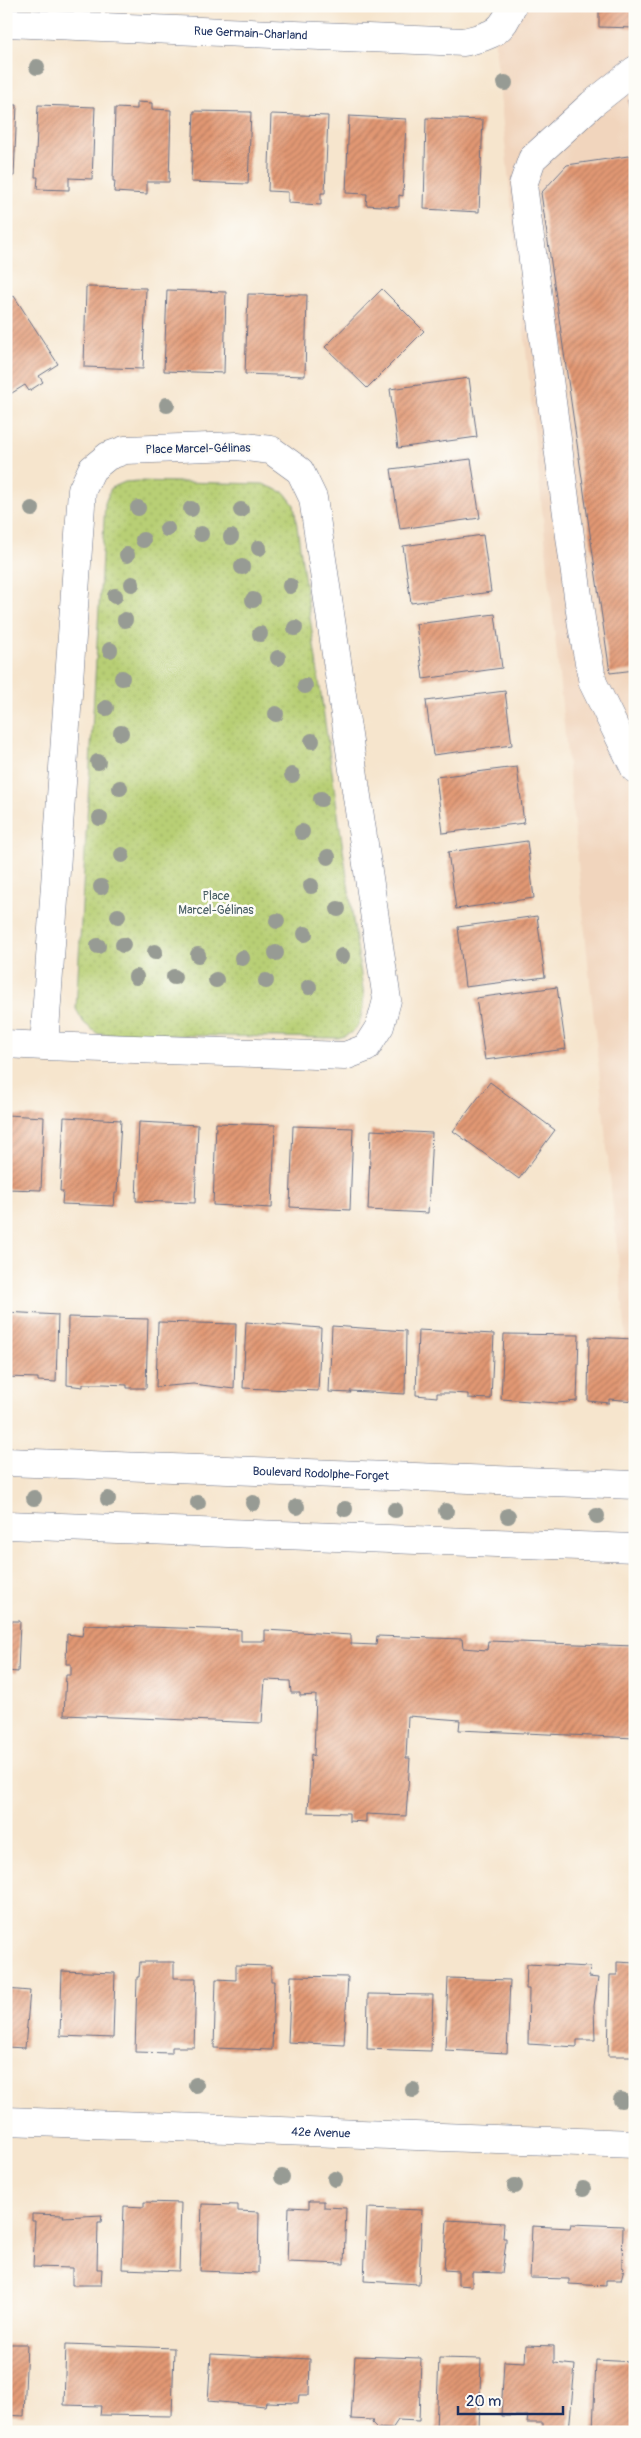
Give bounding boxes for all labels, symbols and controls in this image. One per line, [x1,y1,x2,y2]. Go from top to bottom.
street label: Rue Germain-Charland [194,23,308,43]
street label: Place Marcel-Gélinas [145,441,251,457]
park label: Place Marcel-Gélinas [178,889,254,918]
street label: Boulevard Rodolphe-Forget [252,1464,389,1484]
street label: 42e Avenue [291,2124,351,2141]
scale bar [458,2383,564,2415]
text: 20 m [466,2392,501,2411]

